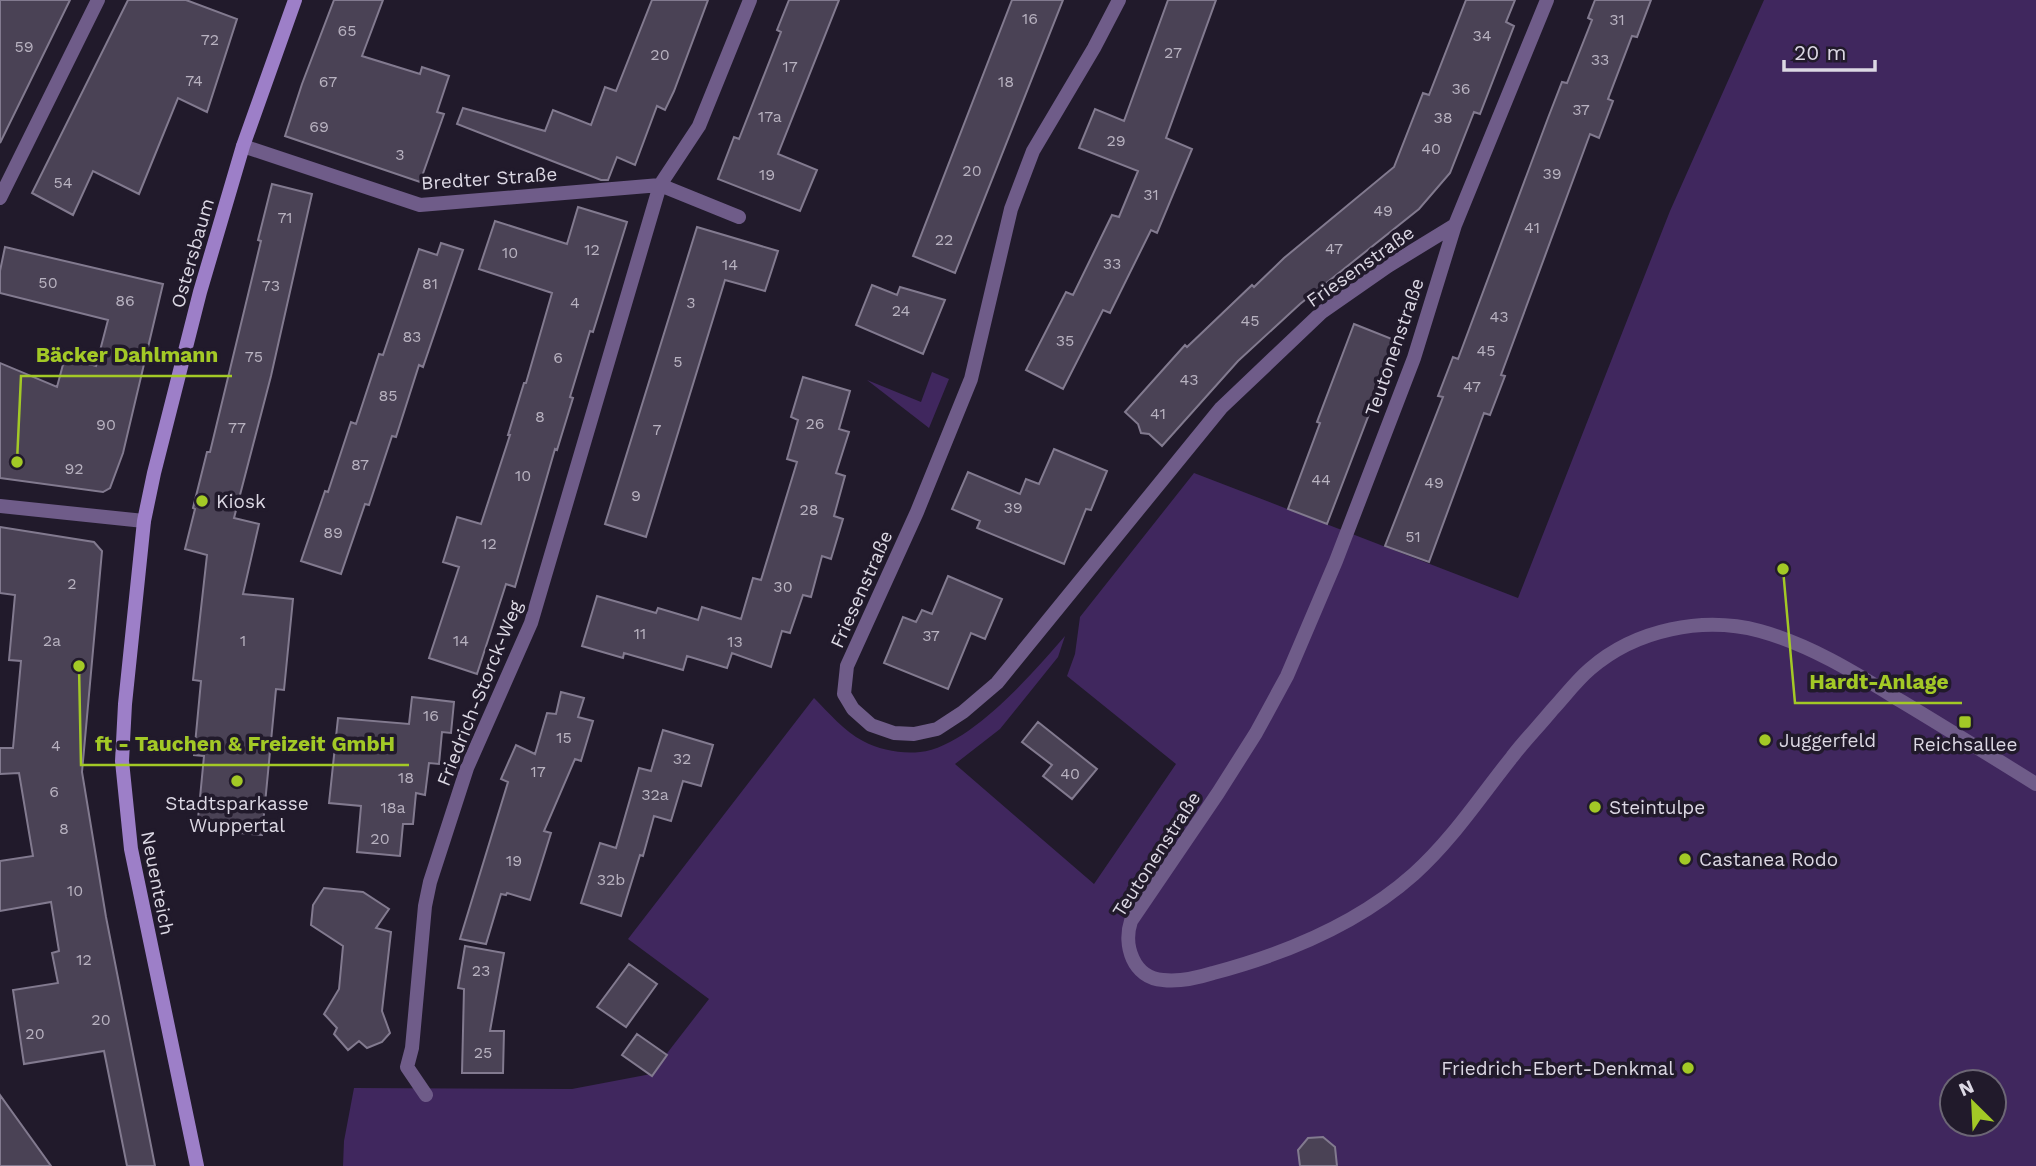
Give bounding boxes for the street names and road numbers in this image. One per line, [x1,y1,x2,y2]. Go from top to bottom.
street label: Bredter Straße [420,162,558,195]
street label: Ostersbaum [166,196,219,311]
street label: Friesenstraße [1302,221,1419,312]
street label: Teutonenstraße [1360,275,1429,419]
street label: Friesenstraße [825,527,898,652]
street label: Friedrich-Storck-Weg [432,596,528,789]
street label: Teutonenstraße [1107,787,1206,921]
street label: Neuenteich [136,829,179,937]

